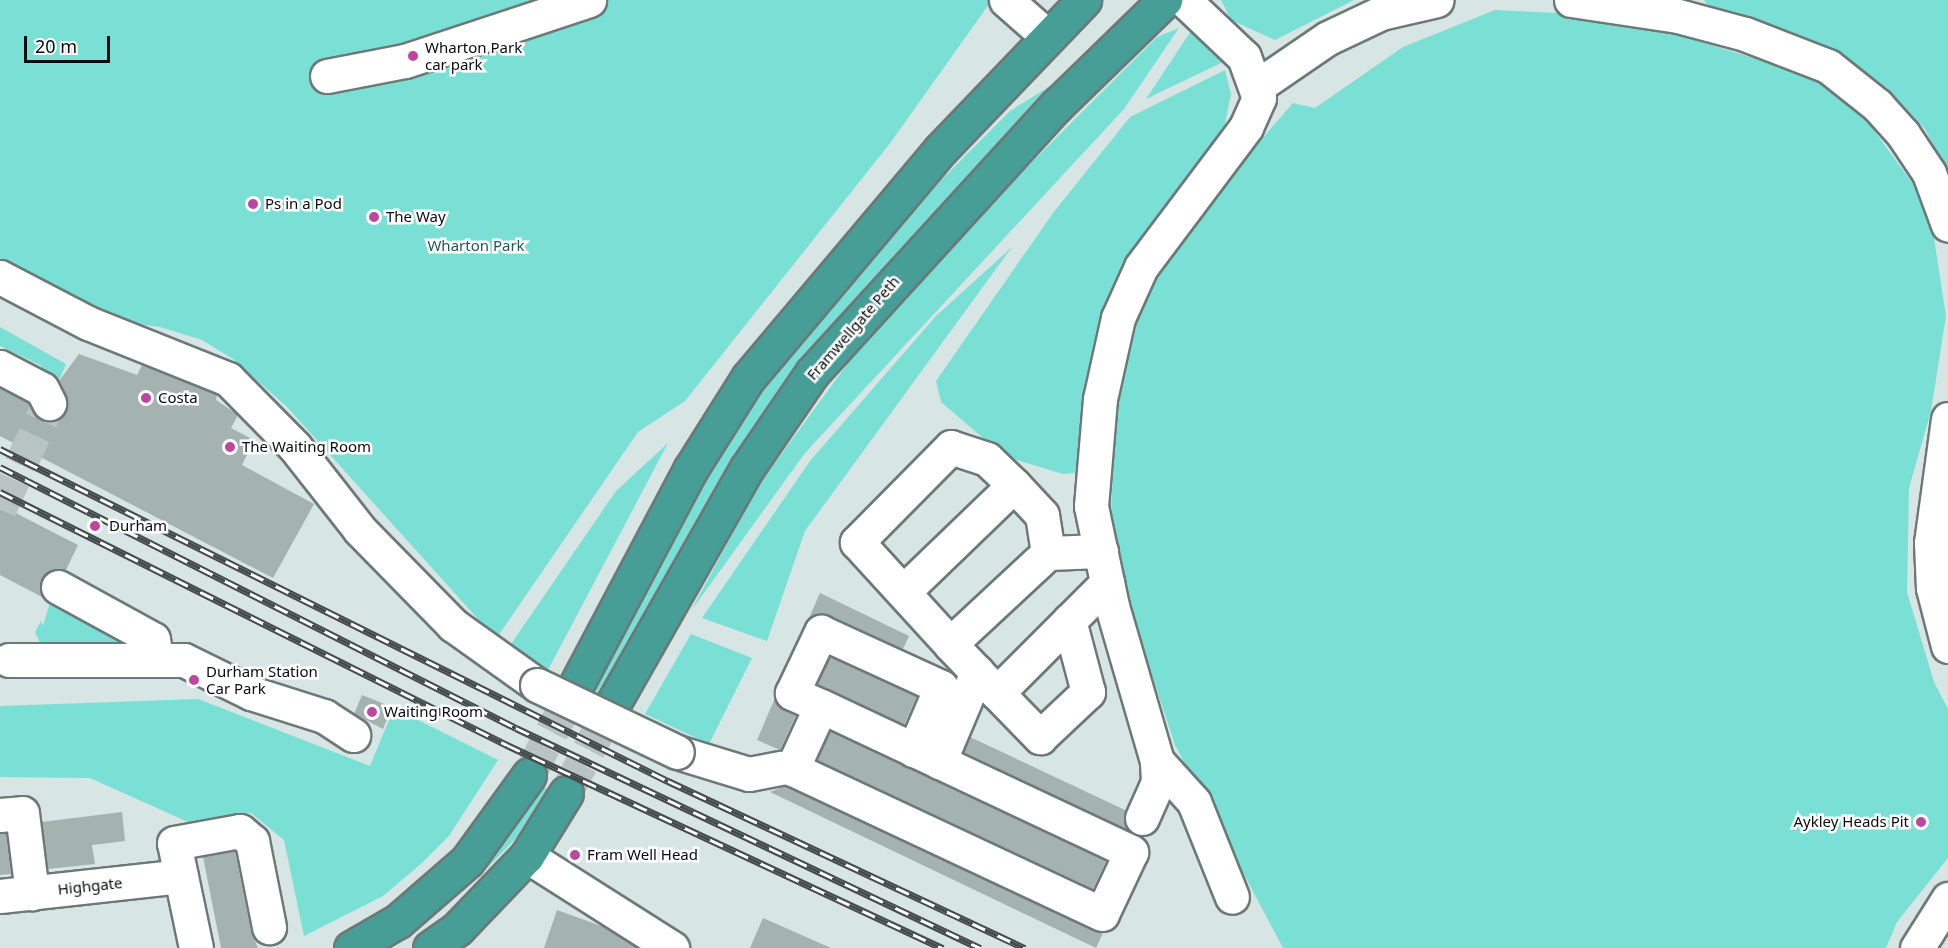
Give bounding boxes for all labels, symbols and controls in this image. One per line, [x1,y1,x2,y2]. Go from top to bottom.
scale bar [27,24,112,62]
text: 20 m [35,34,77,58]
place label: Wharton Park car park [425,38,522,73]
marker: Wharton Park car park [406,49,420,63]
place label: Ps in a Pod [265,195,342,213]
marker: Ps in a Pod [246,197,260,211]
place label: The Way [386,208,446,226]
marker: The Way [367,210,381,224]
park label: Wharton Park [427,237,525,255]
street label: Framwellgate Peth [803,272,903,384]
place label: Costa [158,389,198,407]
marker: Costa [139,391,153,405]
place label: The Waiting Room [242,438,371,456]
marker: The Waiting Room [223,440,237,454]
marker: Durham [86,517,104,535]
place label: Durham [109,517,167,535]
place label: Durham Station Car Park [206,662,318,697]
marker: Durham Station Car Park [187,673,201,687]
place label: Waiting Room [384,703,483,721]
marker: Waiting Room [365,705,379,719]
place label: Aykley Heads Pit [1794,813,1909,831]
marker: Aykley Heads Pit [1914,815,1928,829]
place label: Fram Well Head [587,846,698,864]
marker: Fram Well Head [568,848,582,862]
street label: Highgate [57,874,123,898]

